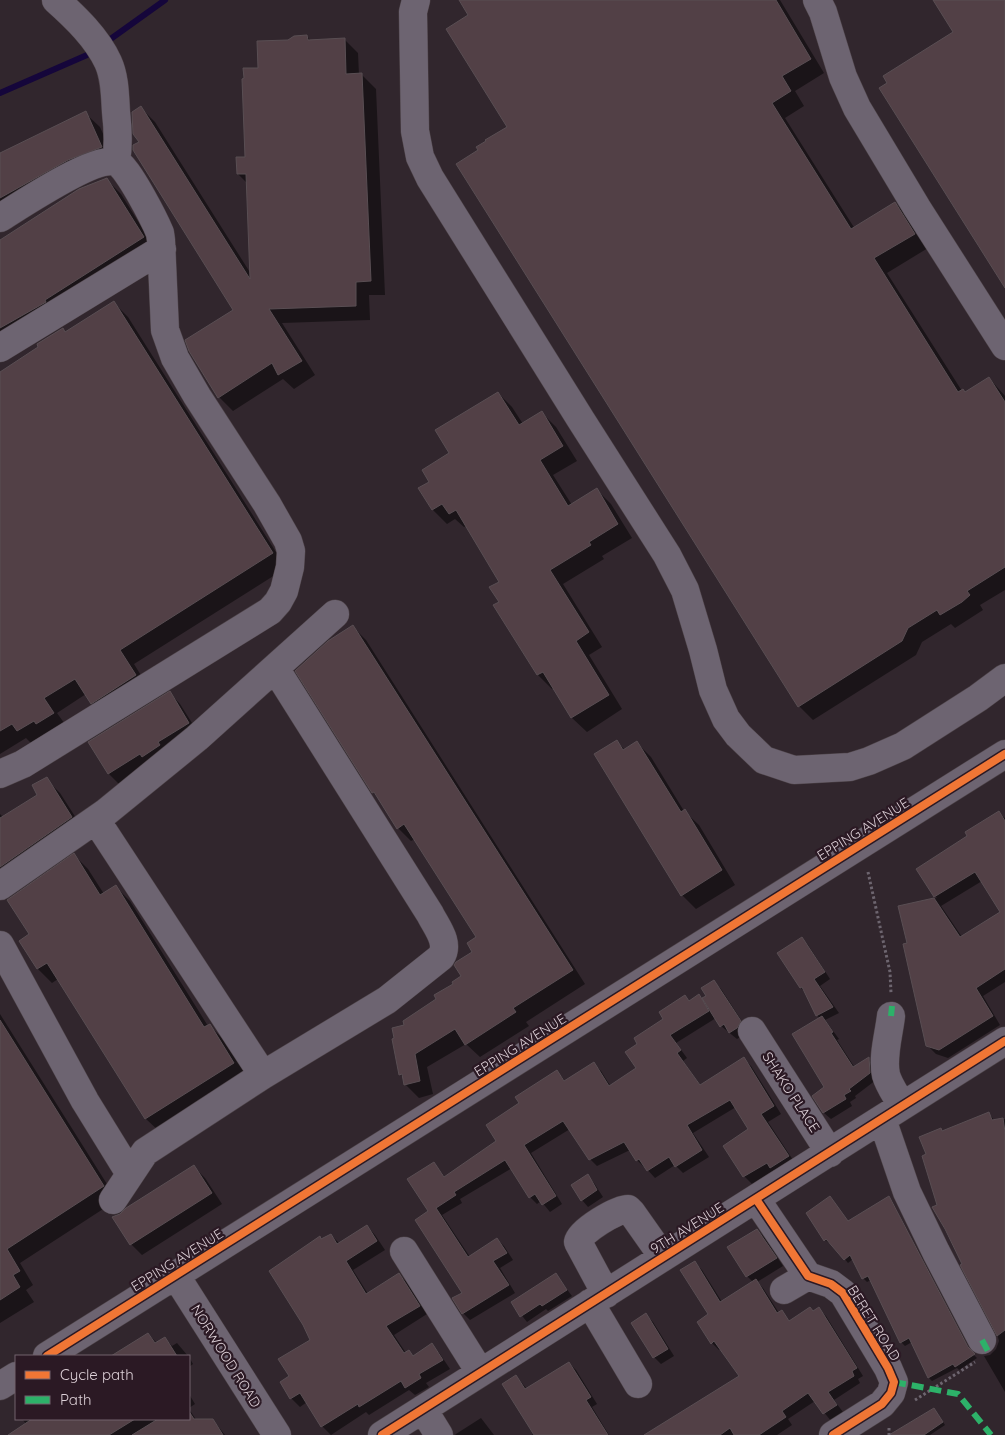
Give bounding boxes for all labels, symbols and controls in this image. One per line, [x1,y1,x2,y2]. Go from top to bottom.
street label: EPPING AVENUE [814,794,912,864]
street label: EPPING AVENUE [471,1010,569,1080]
street label: SHAKO PLACE [758,1048,824,1136]
street label: 9TH AVENUE [647,1198,727,1258]
street label: EPPING AVENUE [128,1225,226,1295]
street label: BERET ROAD [844,1282,904,1364]
street label: NORWOOD ROAD [187,1301,265,1411]
legend [15,1355,190,1420]
text: Cycle path [60,1365,134,1384]
text: Path [60,1390,92,1409]

